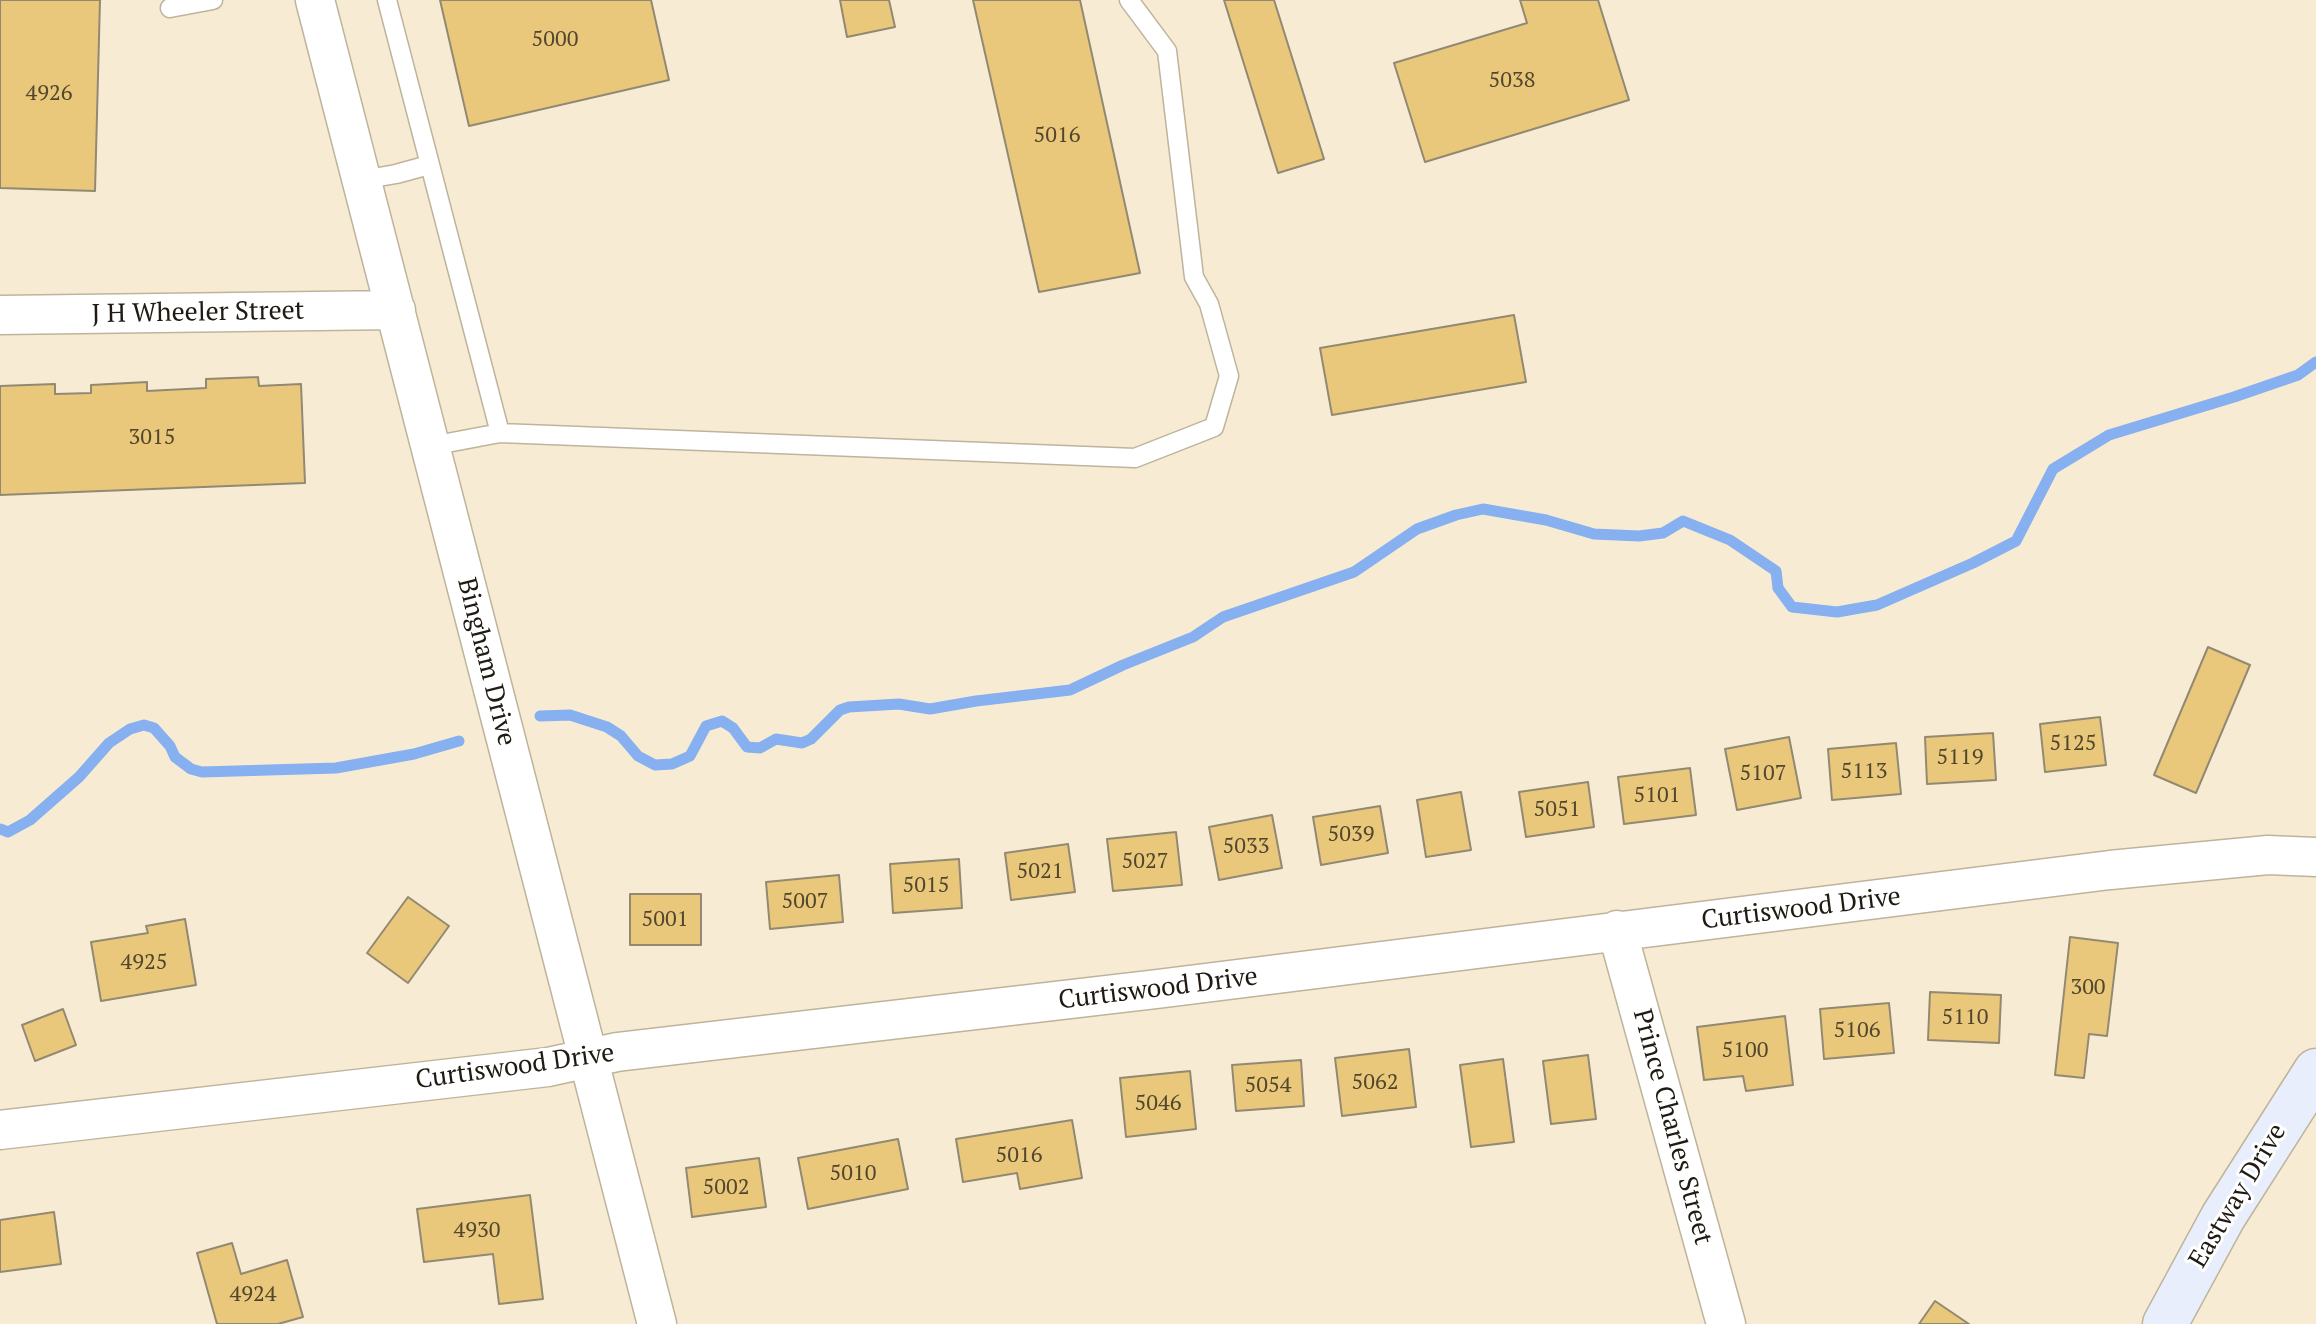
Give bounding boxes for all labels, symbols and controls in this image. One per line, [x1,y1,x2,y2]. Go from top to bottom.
house number: 5000 [532,27,578,53]
house number: 5038 [1489,68,1535,94]
house number: 4926 [26,81,72,107]
house number: 5016 [1034,123,1080,149]
street label: J H Wheeler Street [91,296,305,330]
house number: 3015 [129,425,175,451]
street label: Bingham Drive [450,575,522,749]
house number: 5125 [2050,731,2096,757]
house number: 5119 [1937,745,1983,771]
house number: 5113 [1841,759,1887,785]
house number: 5107 [1740,761,1786,787]
house number: 5101 [1634,783,1680,809]
house number: 5051 [1534,797,1580,823]
house number: 5039 [1328,822,1374,848]
house number: 5033 [1223,834,1269,860]
house number: 5027 [1122,849,1168,875]
house number: 5021 [1017,859,1063,885]
house number: 5015 [903,873,949,899]
street label: Curtiswood Drive [1700,881,1902,937]
house number: 5007 [782,889,828,915]
house number: 5001 [642,907,688,933]
house number: 4925 [121,950,167,976]
street label: Curtiswood Drive [1057,961,1259,1017]
house number: 300 [2070,975,2106,1001]
house number: 5110 [1942,1005,1988,1031]
street label: Prince Charles Street [1626,1006,1718,1248]
house number: 5106 [1834,1018,1880,1044]
street label: Curtiswood Drive [414,1038,616,1096]
house number: 5100 [1722,1038,1768,1064]
house number: 5062 [1352,1070,1398,1096]
house number: 5054 [1245,1073,1291,1099]
house number: 5046 [1135,1091,1181,1117]
street label: Eastway Drive [2183,1118,2293,1274]
house number: 5016 [996,1143,1042,1169]
house number: 5010 [830,1161,876,1187]
house number: 5002 [703,1175,749,1201]
house number: 4930 [454,1218,500,1244]
house number: 4924 [230,1282,276,1308]

